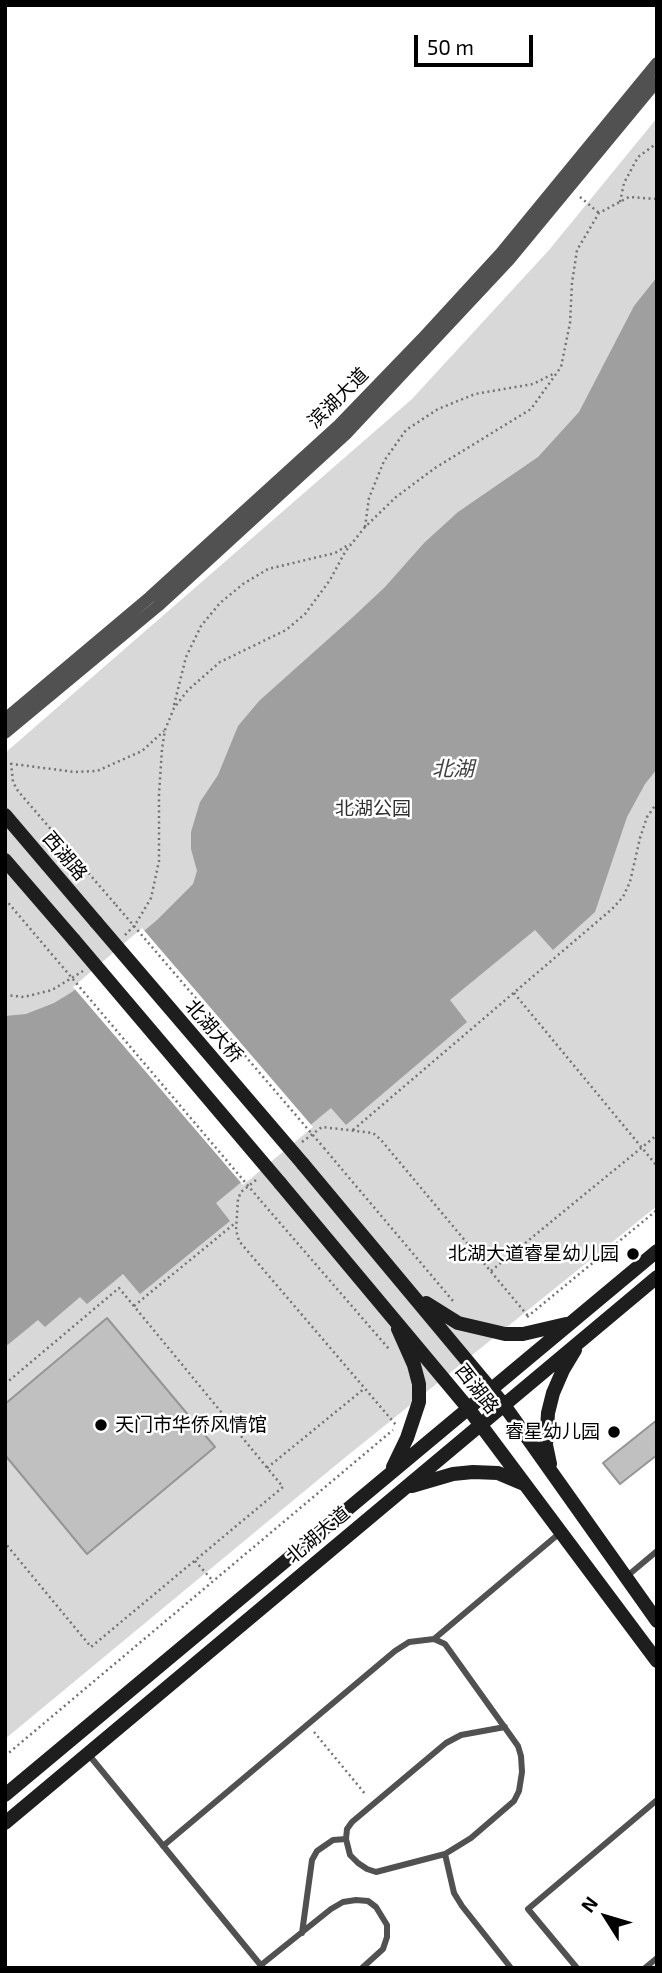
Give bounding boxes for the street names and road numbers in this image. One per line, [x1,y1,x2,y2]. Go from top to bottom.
street label: 滨湖大道 [303,363,373,433]
street label: 西湖路 [38,827,92,885]
street label: 北湖大桥 [180,995,248,1067]
street label: 西湖路 [450,1360,504,1418]
street label: 北湖大道 [282,1502,354,1568]

